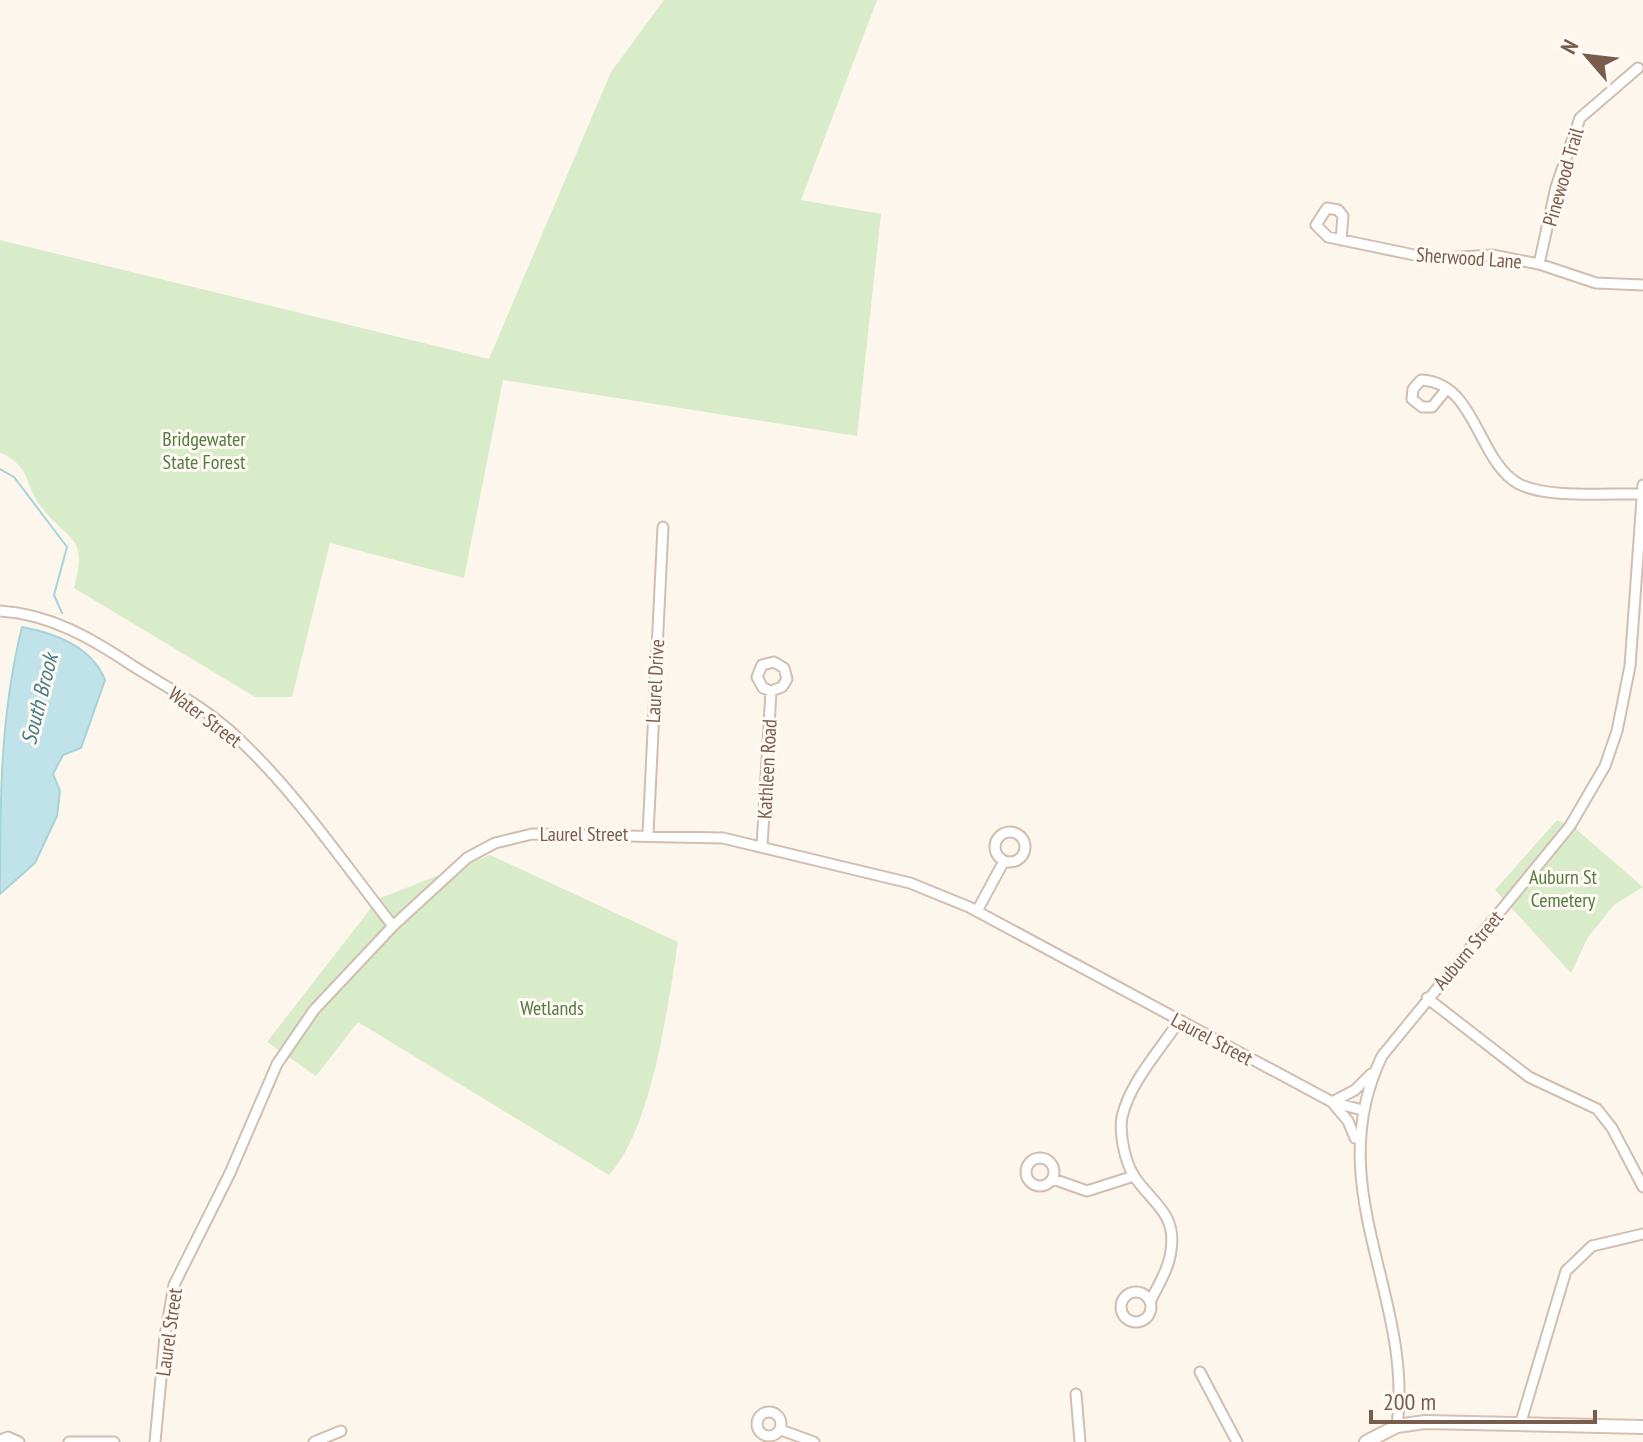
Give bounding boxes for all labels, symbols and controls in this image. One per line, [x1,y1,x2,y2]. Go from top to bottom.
north arrow [1547,16,1627,96]
text: N [1554,35,1584,58]
street label: Pinewood Trail [1537,124,1590,229]
street label: Sherwood Lane [1415,241,1523,275]
park label: Bridgewater State Forest [162,426,246,475]
street label: Laurel Drive [640,639,670,723]
water label: South Brook [14,648,64,747]
street label: Water Street [163,681,247,753]
street label: Kathleen Road [751,718,783,820]
street label: Laurel Street [540,821,629,847]
park label: Auburn St Cemetery [1529,864,1598,913]
street label: Auburn Street [1427,905,1509,995]
park label: Wetlands [520,995,584,1021]
street label: Laurel Street [1167,1007,1258,1072]
street label: Laurel Street [150,1286,188,1378]
scale bar [1371,1374,1595,1424]
text: 200 m [1383,1386,1436,1417]

